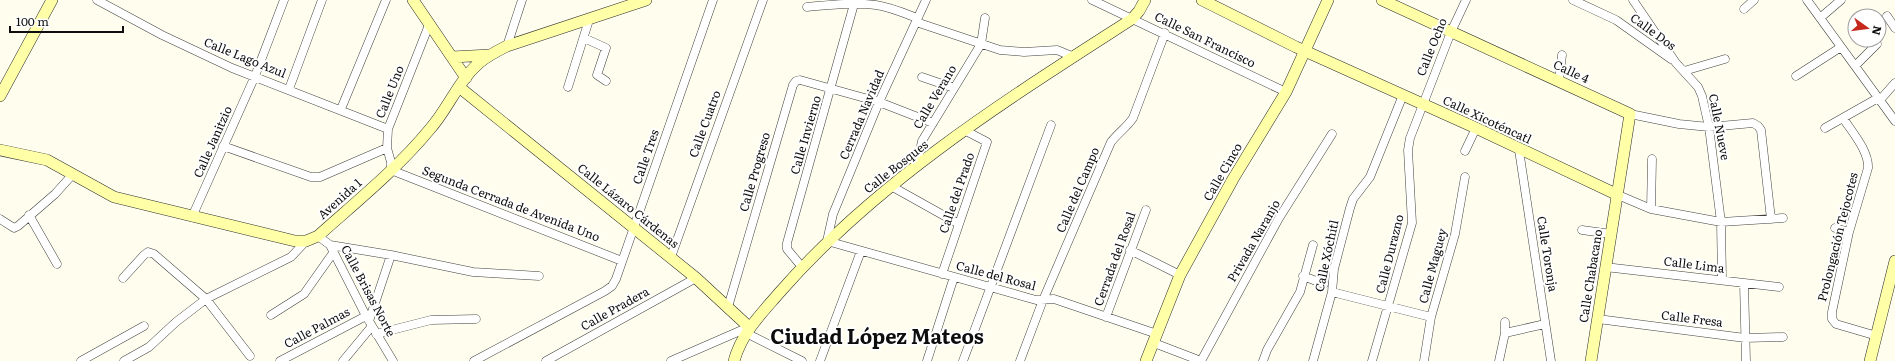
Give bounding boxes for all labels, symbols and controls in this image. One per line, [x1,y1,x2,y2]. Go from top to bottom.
street label: Calle San Francisco [1152,7,1259,71]
scale bar [10,8,123,34]
street label: Calle Dos [1627,8,1681,54]
north arrow [1847,8,1887,48]
text: 100 m [16,12,49,30]
street label: Calle Ocho [1411,15,1451,78]
text: N [1869,24,1887,37]
street label: Calle Lago Azul [201,32,289,82]
street label: Calle 4 [1550,55,1593,87]
street label: Calle Verano [908,61,960,132]
street label: Calle Uno [370,62,408,121]
street label: Cerrada Navidad [834,66,888,162]
street label: Calle Cuatro [684,87,725,160]
street label: Calle Xicoténcatl [1440,91,1535,148]
street label: Calle Nueve [1705,92,1735,162]
street label: Calle Invierno [785,93,825,176]
street label: Calle Janitzio [188,103,236,180]
street label: Calle Tres [627,126,663,186]
street label: Calle Progreso [734,130,774,214]
street label: Calle Bosques [859,135,932,197]
street label: Calle Cinco [1198,139,1246,204]
street label: Calle del Campo [1051,144,1103,235]
street label: Calle del Prado [934,150,978,236]
street label: Calle Lázaro Cárdenas [574,159,684,252]
street label: Segunda Cerrada de Avenida Uno [420,161,603,245]
street label: Prolongación Tejocotes [1812,170,1862,303]
street label: Avenida 1 [313,174,365,223]
street label: Privada Naranjo [1222,196,1284,285]
street label: Cerrada del Rosal [1089,209,1139,308]
street label: Calle Durazno [1371,212,1408,295]
street label: Calle Toronja [1533,215,1563,294]
street label: Calle Xóchitl [1310,218,1342,293]
street label: Calle Maguey [1413,226,1451,305]
street label: Calle Chabacano [1574,228,1606,324]
street label: Calle Brisas Norte [337,241,401,340]
street label: Calle Lima [1663,251,1726,277]
street label: Calle del Rosal [954,256,1038,294]
street label: Calle Pradera [577,282,653,334]
street label: Calle Palmas [280,302,353,352]
street label: Calle Fresa [1660,305,1724,331]
district label: Ciudad López Mateos [770,320,984,350]

